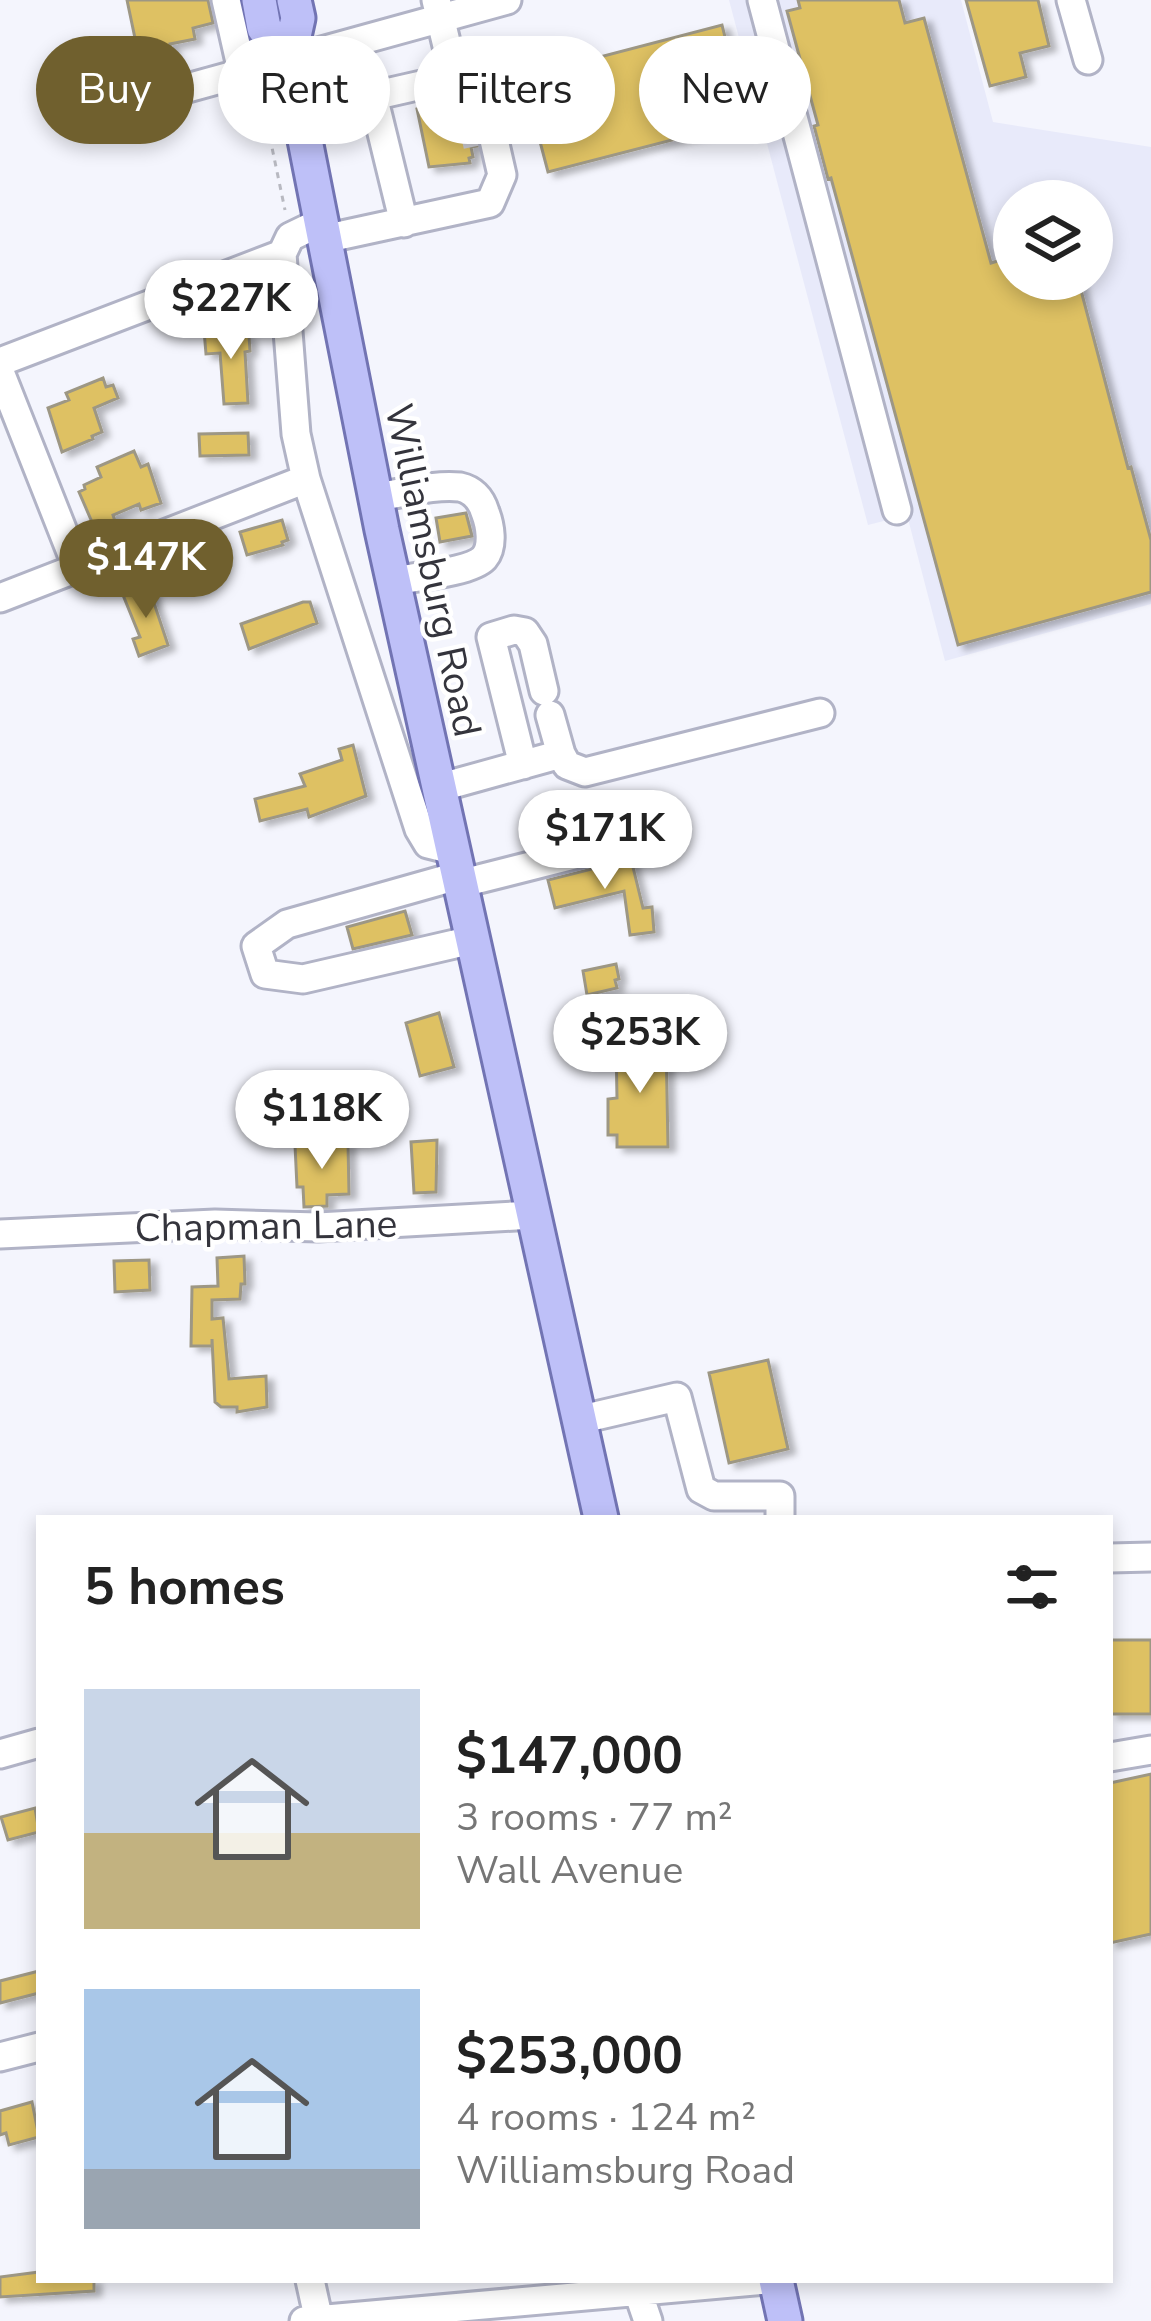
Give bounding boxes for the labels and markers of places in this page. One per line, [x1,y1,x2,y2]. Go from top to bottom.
pin: $227K [147,260,315,362]
pin: $147K [62,519,230,621]
pin: $171K [521,790,689,892]
pin: $253K [556,994,724,1096]
pin: $118K [238,1070,406,1172]

